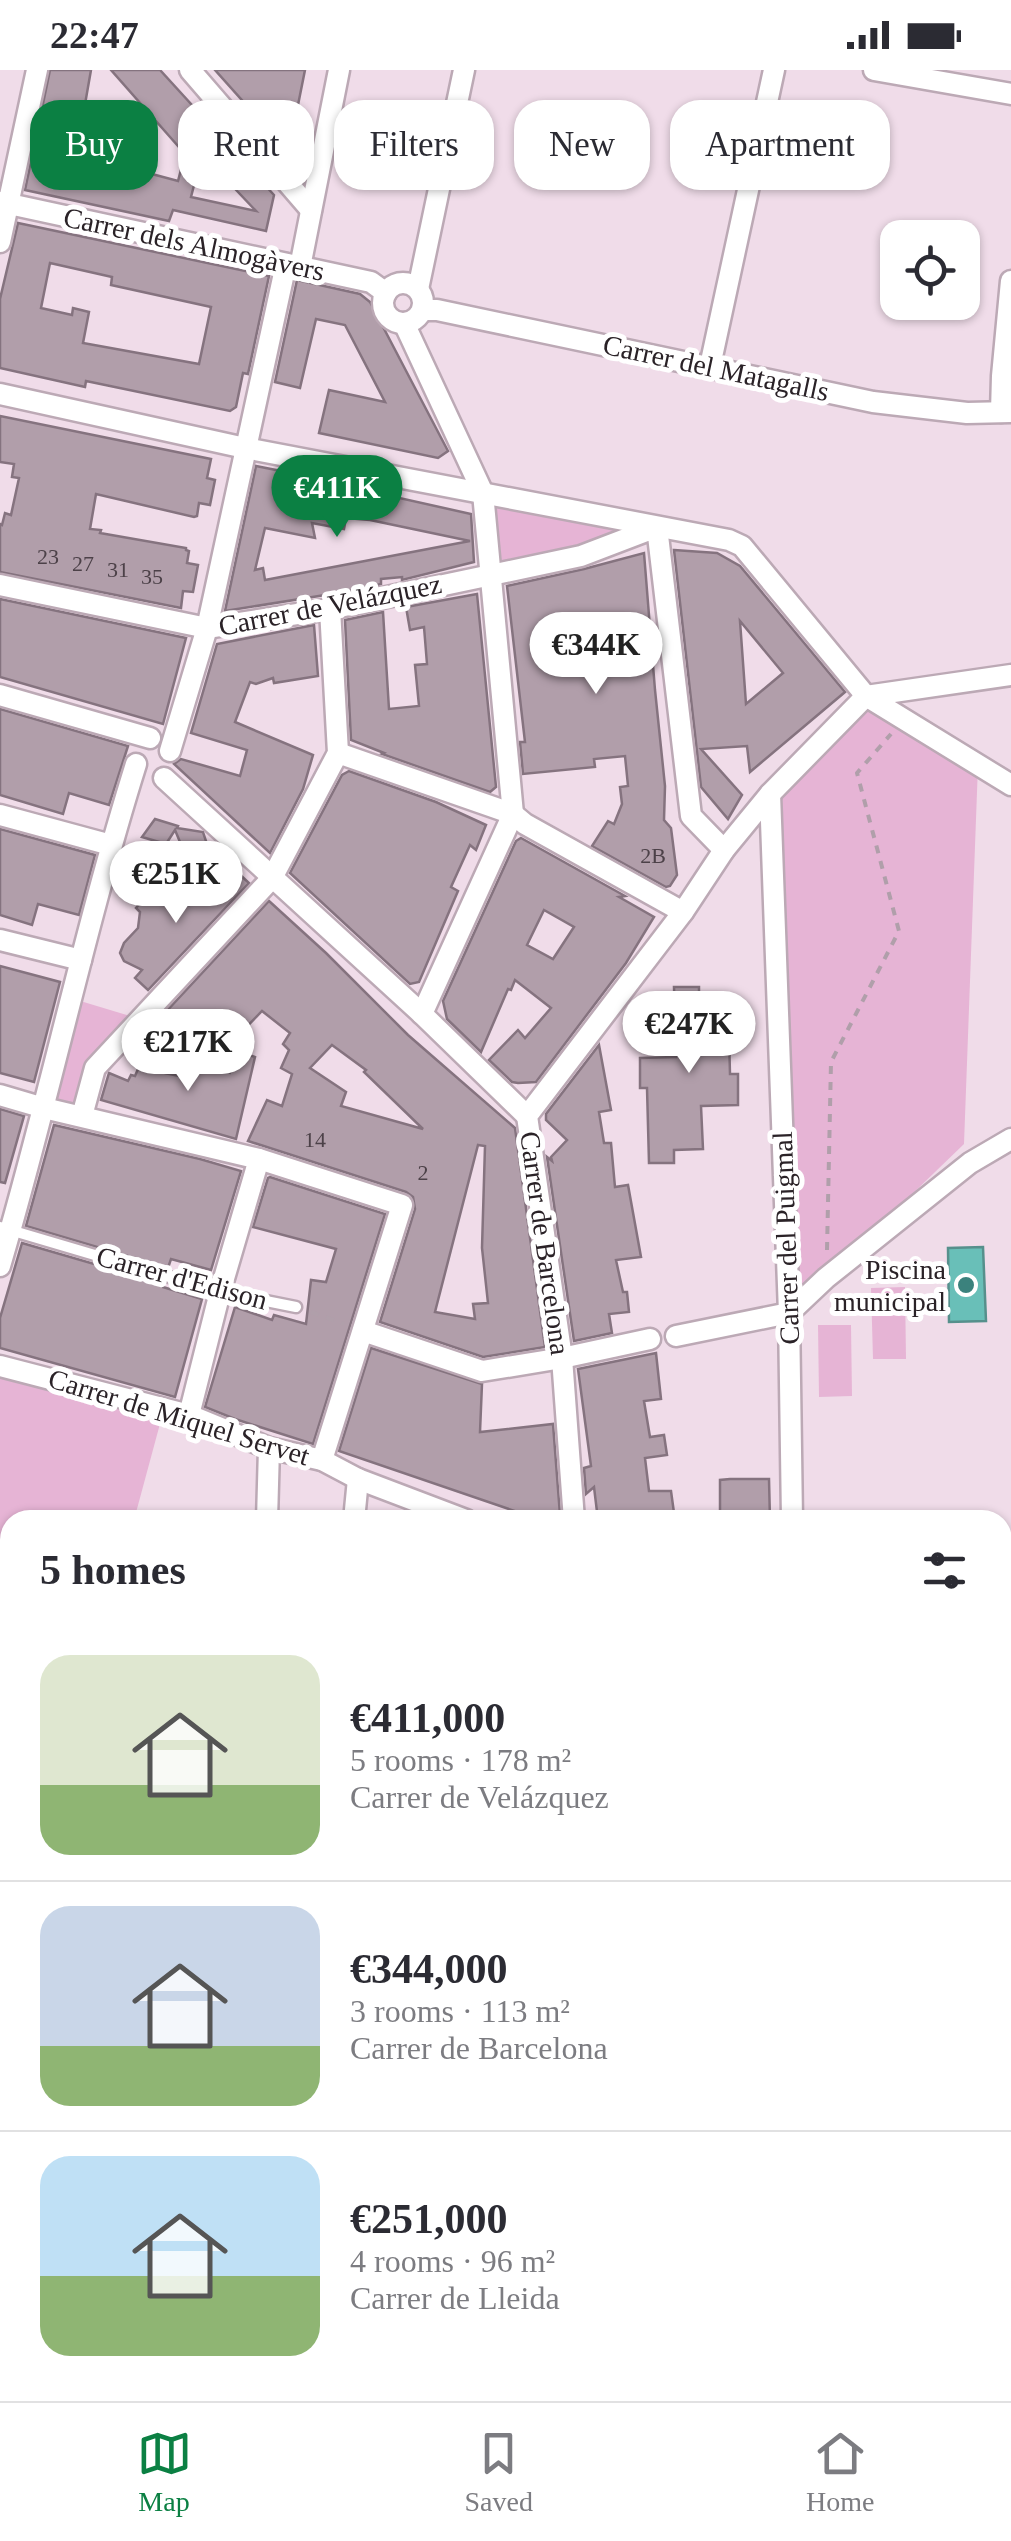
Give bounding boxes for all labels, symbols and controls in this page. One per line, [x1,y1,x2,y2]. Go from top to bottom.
text: 22:47 [50,14,139,56]
chip: Buy [30,100,158,190]
chip: Rent [178,100,314,190]
chip: Filters [334,100,494,190]
chip: New [514,100,650,190]
chip: Apartment [670,100,890,190]
street label: Carrer dels Almogàvers [61,201,327,287]
map controls [880,220,980,320]
button: locate [880,220,980,320]
street label: Carrer del Matagalls [600,329,832,407]
pin: €411K [267,455,407,540]
text: €411K [293,469,381,505]
house number: 23 [37,544,59,569]
house number: 27 [72,551,94,576]
house number: 31 [107,557,129,582]
house number: 35 [141,564,163,589]
street label: Carrer de Velázquez [216,568,444,642]
pin: €344K [526,612,666,697]
text: €344K [552,626,640,662]
pin: €251K [106,841,246,926]
house number: 2B [640,843,666,868]
text: €251K [132,855,220,891]
pin: €247K [619,991,759,1076]
text: €247K [645,1005,733,1041]
pin: €217K [118,1009,258,1094]
text: €217K [144,1023,232,1059]
house number: 14 [304,1127,326,1152]
street label: Carrer de Barcelona [514,1129,576,1357]
street label: Carrer del Puigmal [767,1131,805,1345]
house number: 2 [418,1160,429,1185]
street label: Carrer d'Edison [93,1240,271,1316]
place label: Piscina municipal [834,1254,947,1317]
marker: Piscina municipal [955,1274,977,1296]
street label: Carrer de Miquel Servet [45,1363,313,1472]
icon: filters [917,1543,972,1598]
text: 5 homes [40,1547,186,1593]
icon: home [120,1695,240,1815]
text: €411,000 [350,1695,505,1741]
text: 5 rooms · 178 m² [350,1742,571,1778]
text: Carrer de Velázquez [350,1779,609,1815]
icon: home [120,1946,240,2066]
text: €344,000 [350,1946,508,1992]
text: 3 rooms · 113 m² [350,1993,570,2029]
text: Carrer de Barcelona [350,2030,608,2066]
icon: home [120,2196,240,2316]
text: €251,000 [350,2196,508,2242]
text: 4 rooms · 96 m² [350,2243,555,2279]
text: Carrer de Lleida [350,2280,560,2316]
tab: Map [137,2426,192,2518]
tab: Saved [465,2426,533,2518]
tab: Home [806,2426,874,2518]

